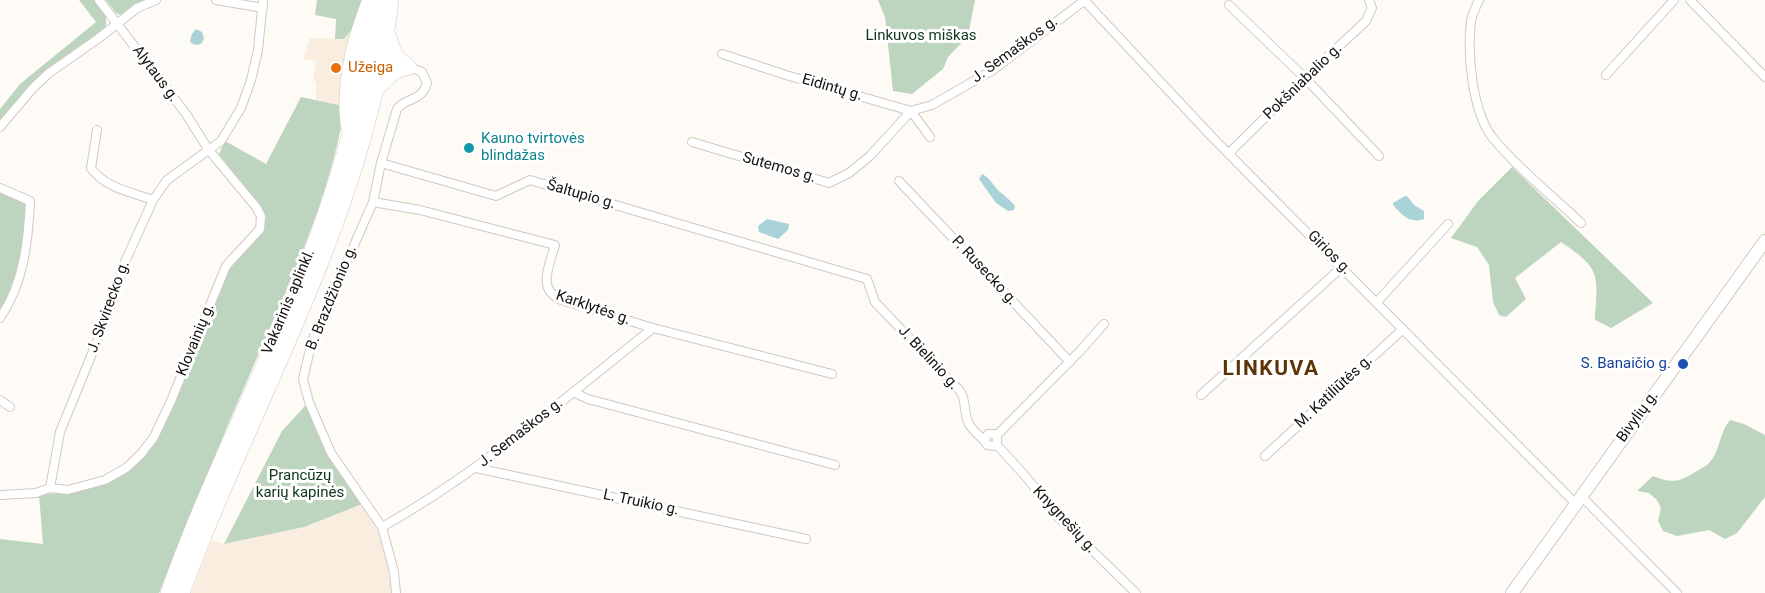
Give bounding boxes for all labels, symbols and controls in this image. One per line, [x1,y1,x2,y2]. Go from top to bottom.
street label: J. Semaškos g. [969,13,1061,87]
park label: Linkuvos miškas [865,27,977,45]
street label: Pokšniabalio g. [1260,40,1346,124]
street label: Alytaus g. [128,42,182,106]
place label: Užeiga [348,59,393,77]
marker: Užeiga [329,61,343,75]
street label: Eidintų g. [800,71,864,105]
place label: Kauno tvirtovės blindažas [481,130,585,165]
marker: Kauno tvirtovės blindažas [462,141,476,155]
street label: Sutemos g. [740,149,818,187]
street label: Šaltupio g. [545,177,617,213]
street label: Girios g. [1303,227,1355,279]
street label: P. Rusecko g. [947,233,1021,309]
street label: B. Brazdžionio g. [303,243,361,353]
street label: Vakarinis aplinkl. [259,247,319,357]
street label: J. Skvirecko g. [84,259,134,355]
street label: Karklytės g. [553,287,633,329]
street label: Klovainių g. [173,301,219,379]
street label: J. Bielinio g. [894,322,962,394]
street label: M. Katiliūtės g. [1292,352,1376,432]
place label: S. Banaičio g. [1581,355,1671,373]
district label: LINKUVA [1222,357,1320,383]
marker: S. Banaičio g. [1676,357,1690,371]
street label: Bivylių g. [1613,388,1663,446]
street label: J. Semaškos g. [475,395,567,471]
park label: Prancūzų karių kapinės [256,467,344,502]
street label: Knygnešių g. [1028,483,1100,557]
street label: L. Truikio g. [601,486,681,520]

